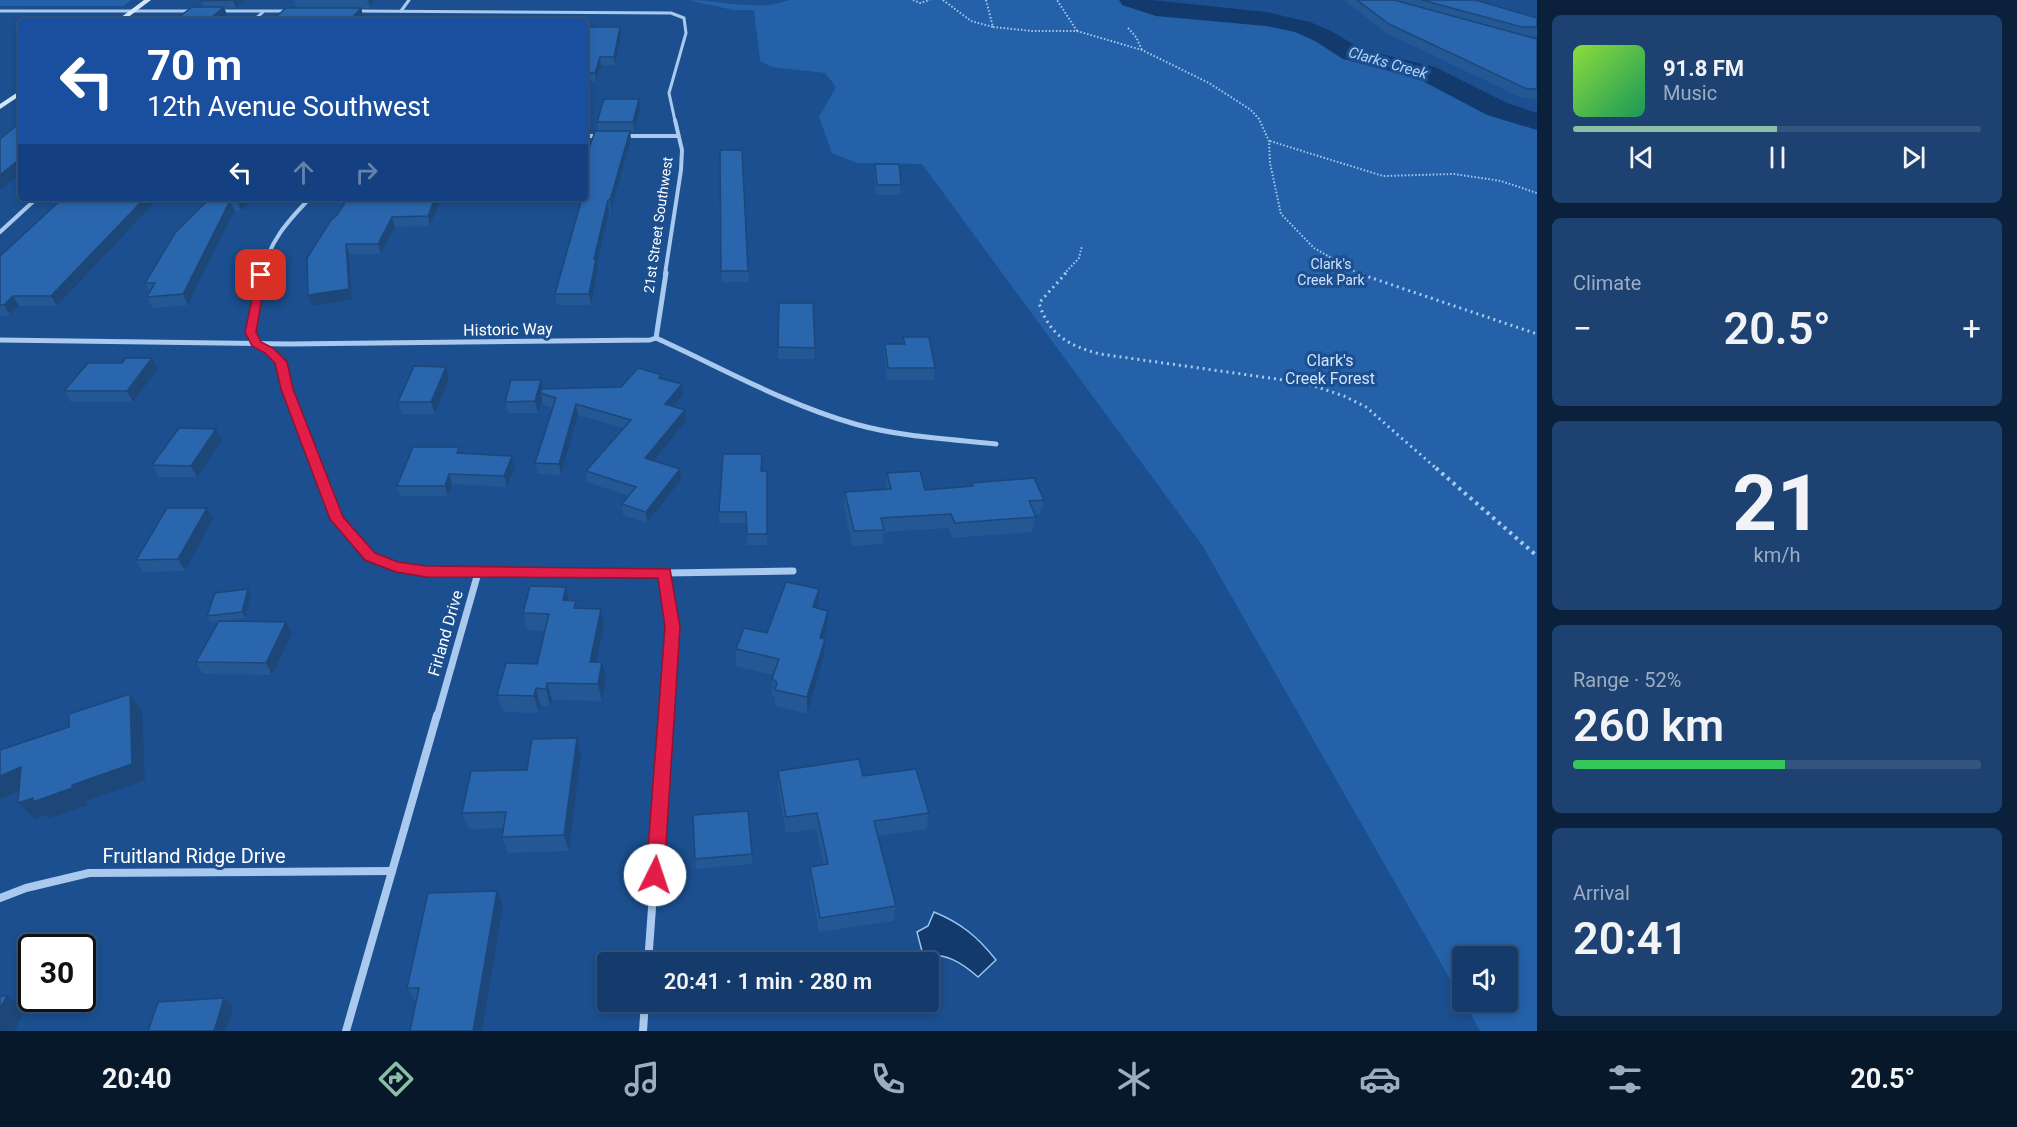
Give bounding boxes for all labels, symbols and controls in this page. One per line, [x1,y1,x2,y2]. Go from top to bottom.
text: 70 m [147,41,242,90]
icon: left [48,42,126,120]
water label: Clarks Creek [1346,43,1430,83]
text: 91.8 FM [1663,56,1744,81]
text: Music [1663,81,1717,105]
text: 12th Avenue Southwest [147,91,430,123]
icon: previous [1625,141,1658,174]
icon: pause [1761,141,1794,174]
icon: next [1897,141,1930,174]
street label: 21st Street Southwest [641,155,676,294]
icon: left [224,156,257,189]
icon: ahead [287,156,320,189]
icon: right [350,156,383,189]
pin [235,249,286,300]
park label: Clark's Creek Park [1297,256,1366,288]
icon: arrive [244,258,277,291]
text: Climate [1573,271,1641,295]
text: 20.5° [1723,302,1831,355]
text: − [1573,309,1592,348]
text: + [1962,309,1981,348]
street label: Historic Way [463,319,553,340]
park label: Clark's Creek Forest [1285,351,1375,388]
text: 21 [1732,458,1822,549]
text: km/h [1754,543,1800,567]
street label: Firland Drive [424,588,467,678]
text: Range · 52% [1573,668,1681,692]
text: 260 km [1573,699,1724,752]
position arrow [623,843,687,907]
street label: Fruitland Ridge Drive [102,844,286,868]
text: Arrival [1573,881,1630,905]
text: 20:41 [1573,912,1688,965]
speed limit sign: 30 [18,934,96,1012]
map controls [1452,946,1518,1012]
button: sound [1452,946,1518,1012]
text: 20:41 · 1 min · 280 m [664,969,872,994]
icon: directions [375,1058,417,1100]
icon: music [621,1058,663,1100]
icon: phone [867,1058,909,1100]
icon: climate [1113,1058,1155,1100]
icon: car [1359,1058,1401,1100]
icon: filters [1604,1058,1646,1100]
text: 20:40 [102,1063,171,1095]
text: 20.5° [1850,1063,1915,1095]

